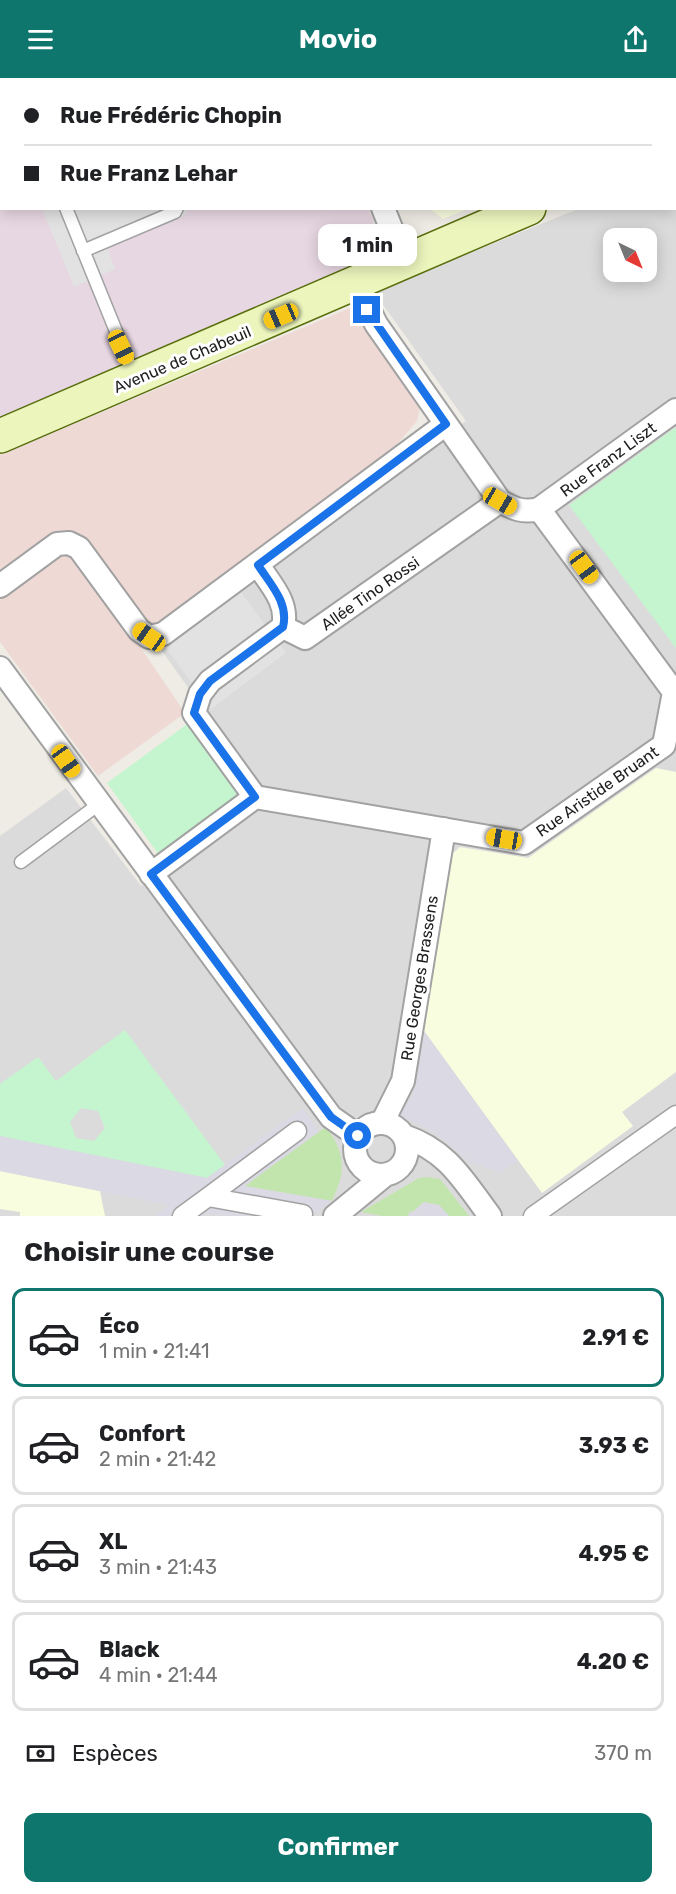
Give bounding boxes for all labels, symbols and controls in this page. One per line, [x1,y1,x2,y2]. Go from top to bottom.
icon: menu [24,23,57,56]
text: Movio [299,23,377,55]
icon: share [619,23,652,56]
text: Rue Frédéric Chopin [60,102,282,129]
text: Rue Franz Lehar [60,160,238,187]
callout: 1 min [318,223,416,265]
north arrow [603,228,657,282]
map controls [603,228,657,282]
text: 1 min [342,233,393,257]
route end [353,296,380,323]
car [261,301,301,331]
street label: Avenue de Chabeuil [111,322,254,397]
car [105,327,137,367]
street label: Rue Franz Liszt [557,418,660,501]
car [480,484,520,518]
car [566,547,602,587]
street label: Allée Tino Rossi [317,552,423,634]
car [129,619,169,655]
car [48,741,84,781]
street label: Rue Aristide Bruant [532,742,662,841]
car [485,827,523,851]
street label: Rue Georges Brassens [397,894,442,1062]
route start [344,1122,371,1149]
text: Choisir une course [24,1236,274,1268]
icon: car [27,1311,81,1365]
text: Éco [99,1312,139,1339]
text: 2.91 € [582,1324,649,1351]
text: 1 min · 21:41 [99,1339,210,1363]
icon: car [27,1419,81,1473]
text: Confort [99,1420,185,1447]
text: 3.93 € [579,1432,649,1459]
text: 2 min · 21:42 [99,1447,216,1471]
icon: car [27,1527,81,1581]
text: XL [99,1528,127,1555]
text: 4.95 € [578,1540,649,1567]
text: 3 min · 21:43 [99,1555,217,1579]
icon: car [27,1635,81,1689]
text: Black [99,1636,160,1663]
text: 4.20 € [577,1648,649,1675]
text: 4 min · 21:44 [99,1663,218,1687]
icon: cash [24,1737,57,1770]
text: Espèces [72,1740,158,1767]
text: 370 m [594,1741,652,1765]
button: Confirmer [24,1813,652,1882]

